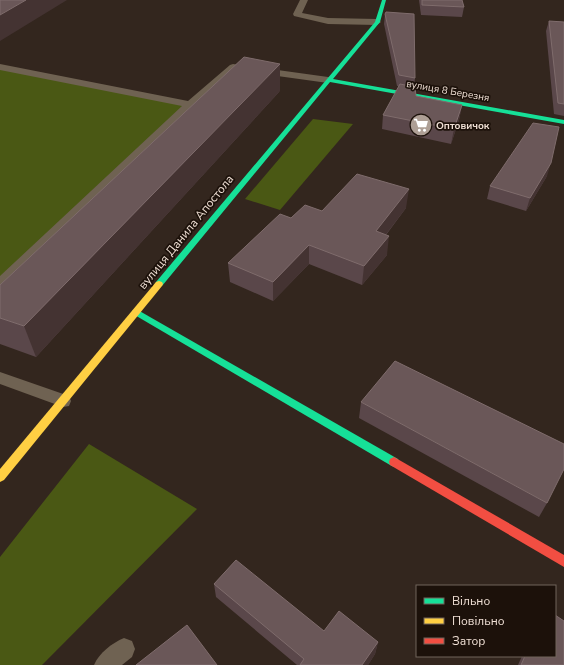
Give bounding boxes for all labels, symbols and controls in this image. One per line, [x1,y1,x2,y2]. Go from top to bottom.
street label: вулиця 8 Березня [405,77,490,105]
supermarket icon: Оптовичок [408,112,434,138]
place label: Оптовичок [436,119,490,133]
street label: вулиця Данила Апостола [135,171,237,293]
legend [416,585,556,657]
text: Вільно [452,593,490,609]
text: Повільно [452,613,505,629]
text: Затор [452,633,485,649]

